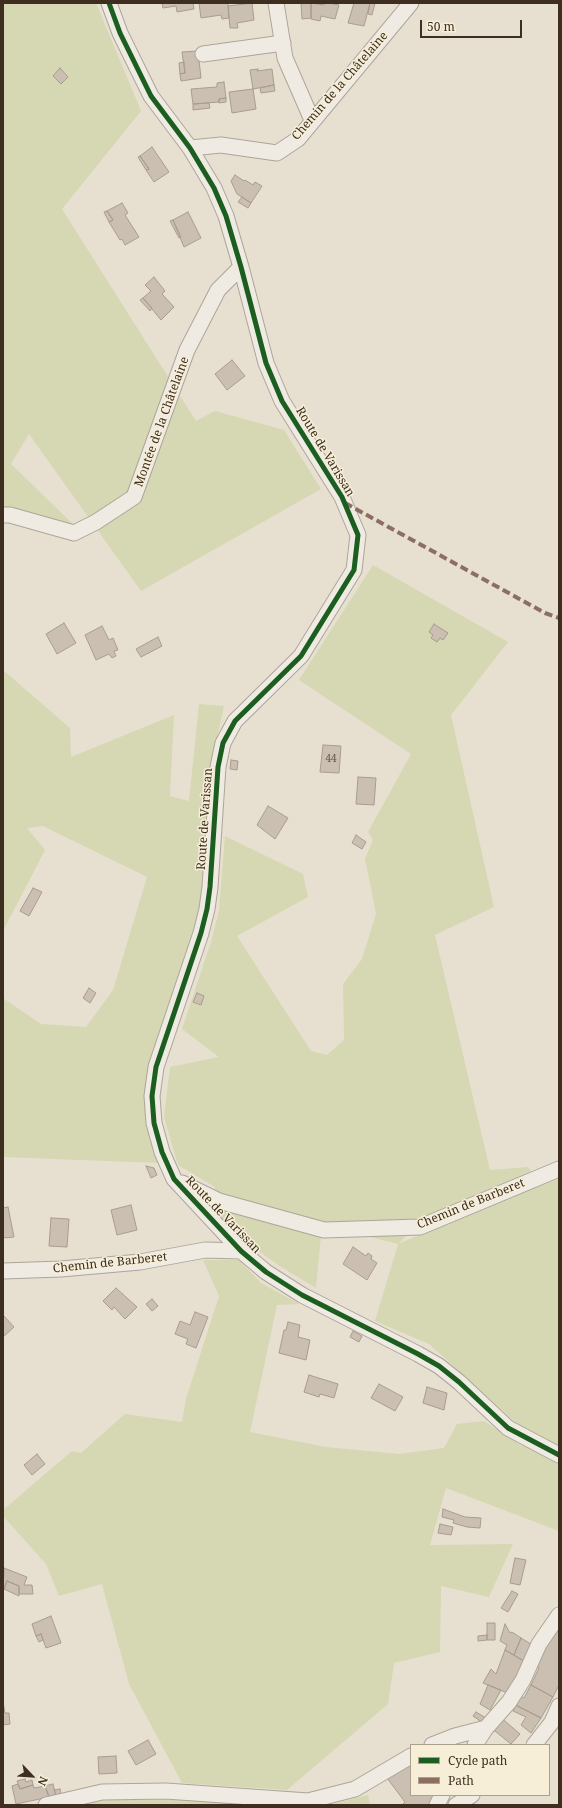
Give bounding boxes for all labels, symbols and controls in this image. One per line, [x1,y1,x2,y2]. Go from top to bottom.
scale bar [422,12,524,38]
text: 50 m [427,18,455,35]
street label: Chemin de la Châtelaine [289,29,391,143]
street label: Montée de la Châtelaine [132,355,192,489]
street label: Route de Varissan [293,405,357,499]
house number: 44 [325,753,337,765]
street label: Route de Varissan [194,768,216,870]
street label: Route de Varissan [182,1173,264,1257]
street label: Chemin de Barberet [415,1176,527,1232]
street label: Chemin de Barberet [52,1250,168,1276]
legend [410,1744,550,1796]
text: Cycle path [448,1752,507,1769]
north arrow [12,1756,52,1796]
text: Path [448,1772,474,1789]
text: N [35,1774,52,1788]

